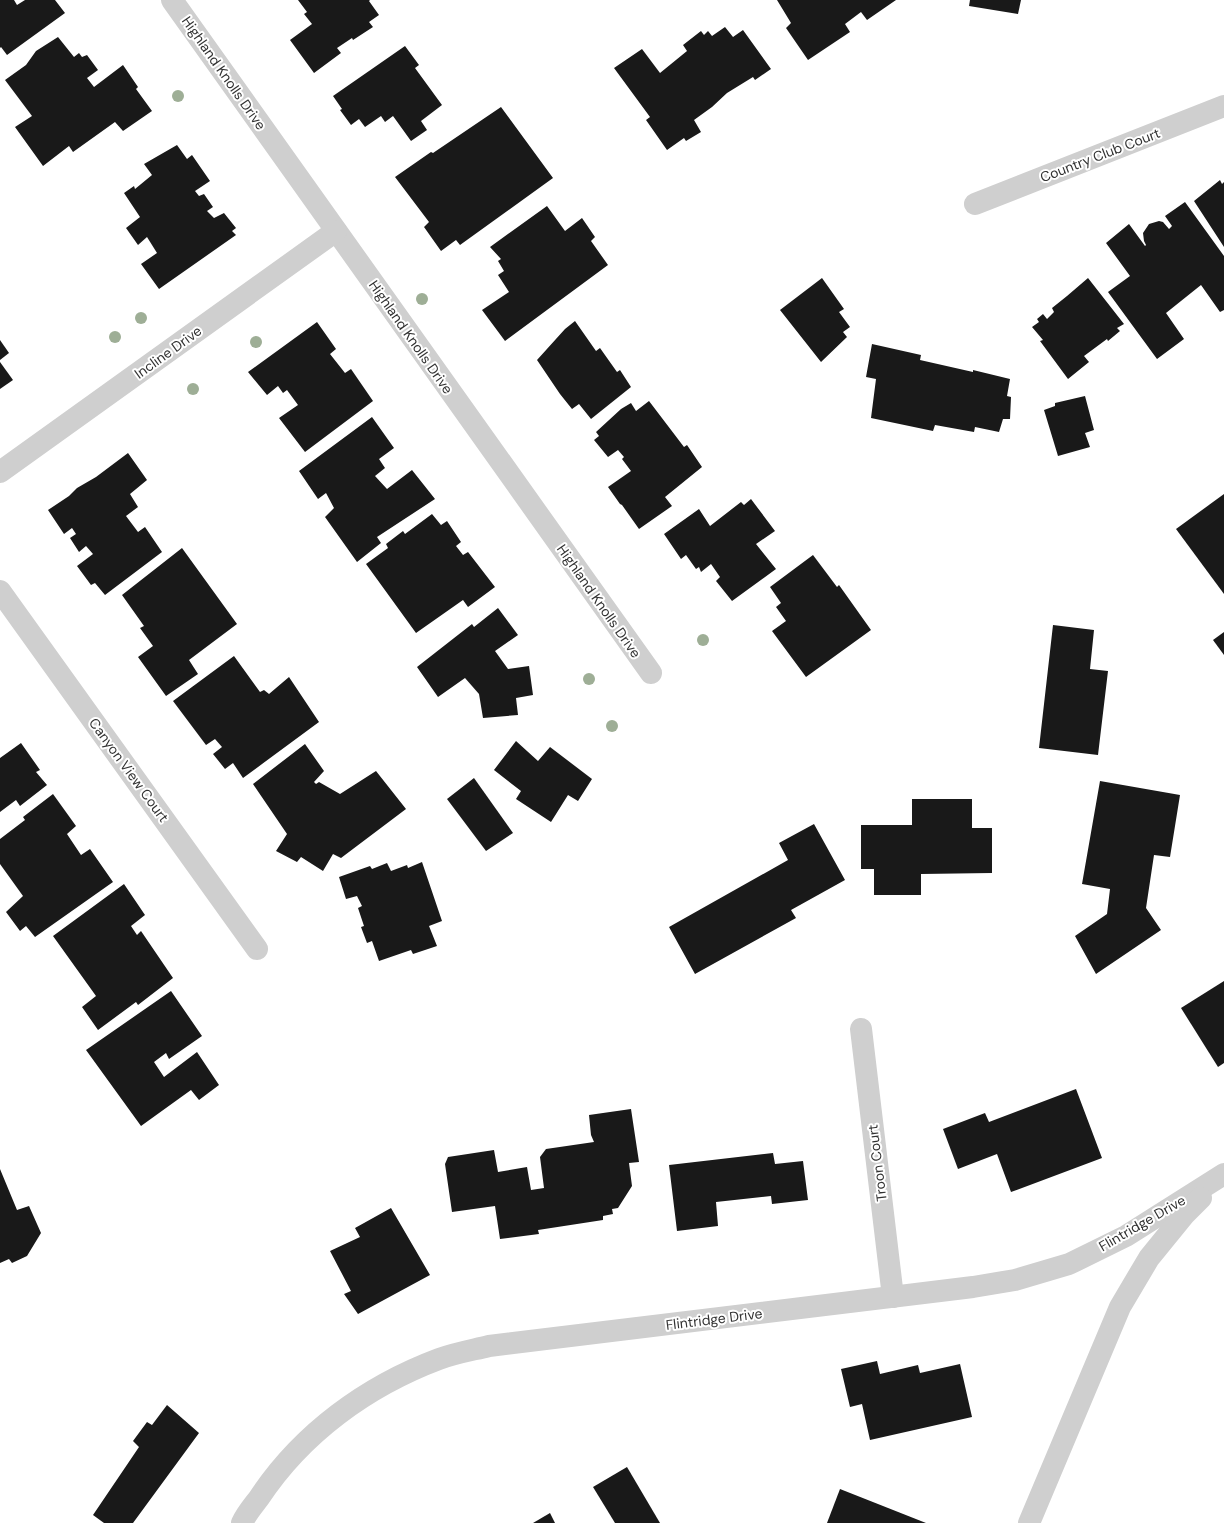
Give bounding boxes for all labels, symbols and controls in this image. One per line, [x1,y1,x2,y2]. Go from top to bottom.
street label: Highland Knolls Drive [178,13,270,133]
street label: Country Club Court [1037,124,1163,186]
street label: Highland Knolls Drive [365,277,457,397]
street label: Incline Drive [131,322,205,382]
street label: Highland Knolls Drive [553,541,645,661]
street label: Canyon View Court [85,714,173,826]
street label: Troon Court [863,1124,891,1202]
street label: Flintridge Drive [1095,1191,1189,1255]
street label: Flintridge Drive [665,1304,763,1334]

